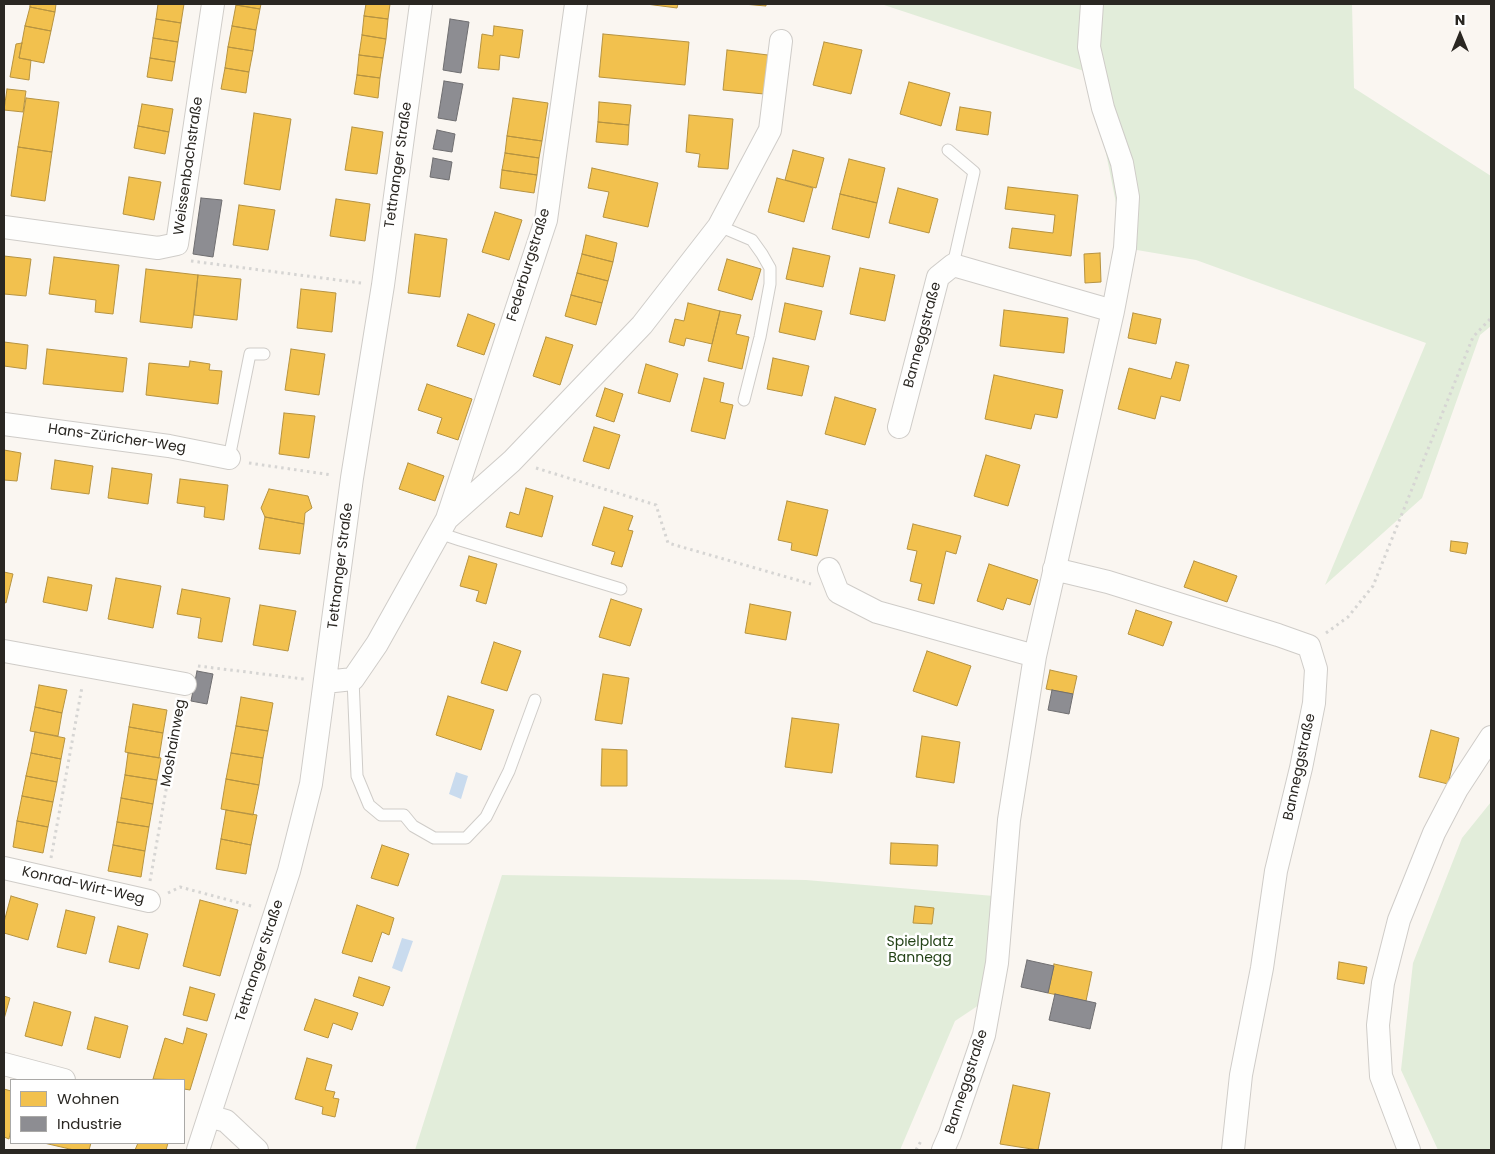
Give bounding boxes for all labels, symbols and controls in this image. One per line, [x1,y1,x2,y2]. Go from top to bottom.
north arrow [1435,10,1485,60]
text: N [1455,10,1465,30]
street label: Weissenbachstraße [171,96,207,236]
street label: Tettnanger Straße [382,101,416,229]
street label: Federburgstraße [504,206,554,324]
street label: Banneggstraße [901,280,945,390]
street label: Hans-Züricher-Weg [47,421,187,457]
street label: Tettnanger Straße [325,502,357,630]
street label: Moshainweg [158,698,190,788]
street label: Banneggstraße [1280,712,1320,822]
street label: Konrad-Wirt-Weg [20,864,146,908]
street label: Tettnanger Straße [232,898,288,1024]
park label: Spielplatz Bannegg [886,934,954,966]
street label: Banneggstraße [942,1028,992,1136]
legend [10,1079,185,1144]
text: Wohnen [57,1088,119,1109]
text: Industrie [57,1113,122,1134]

